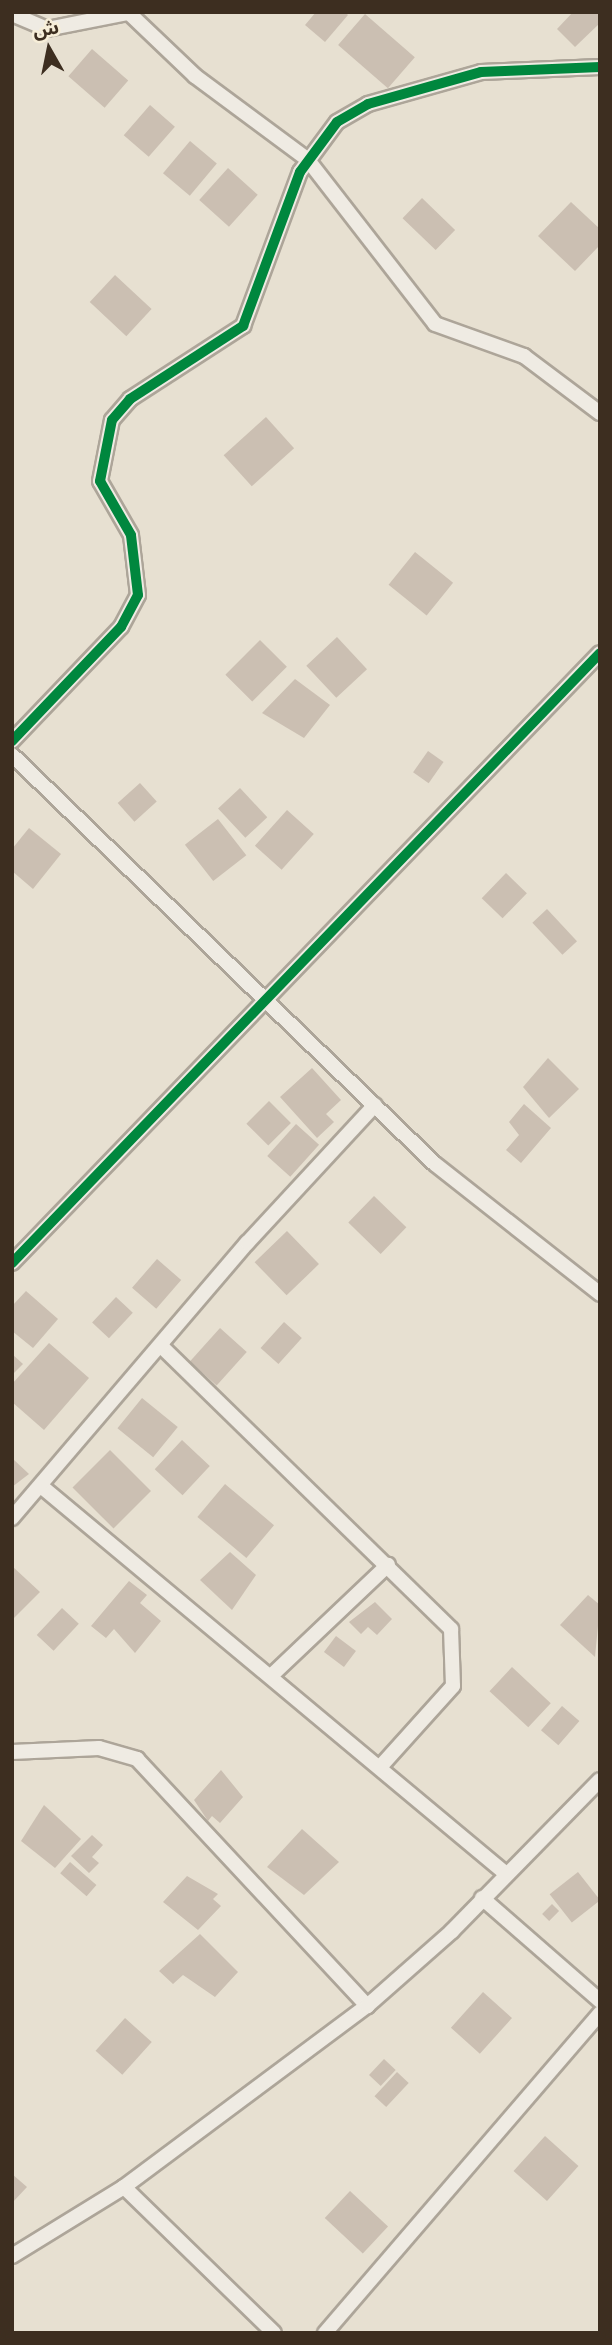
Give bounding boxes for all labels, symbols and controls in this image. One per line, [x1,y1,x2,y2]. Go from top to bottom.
north arrow [14,14,84,84]
text: ش [31,14,60,42]

